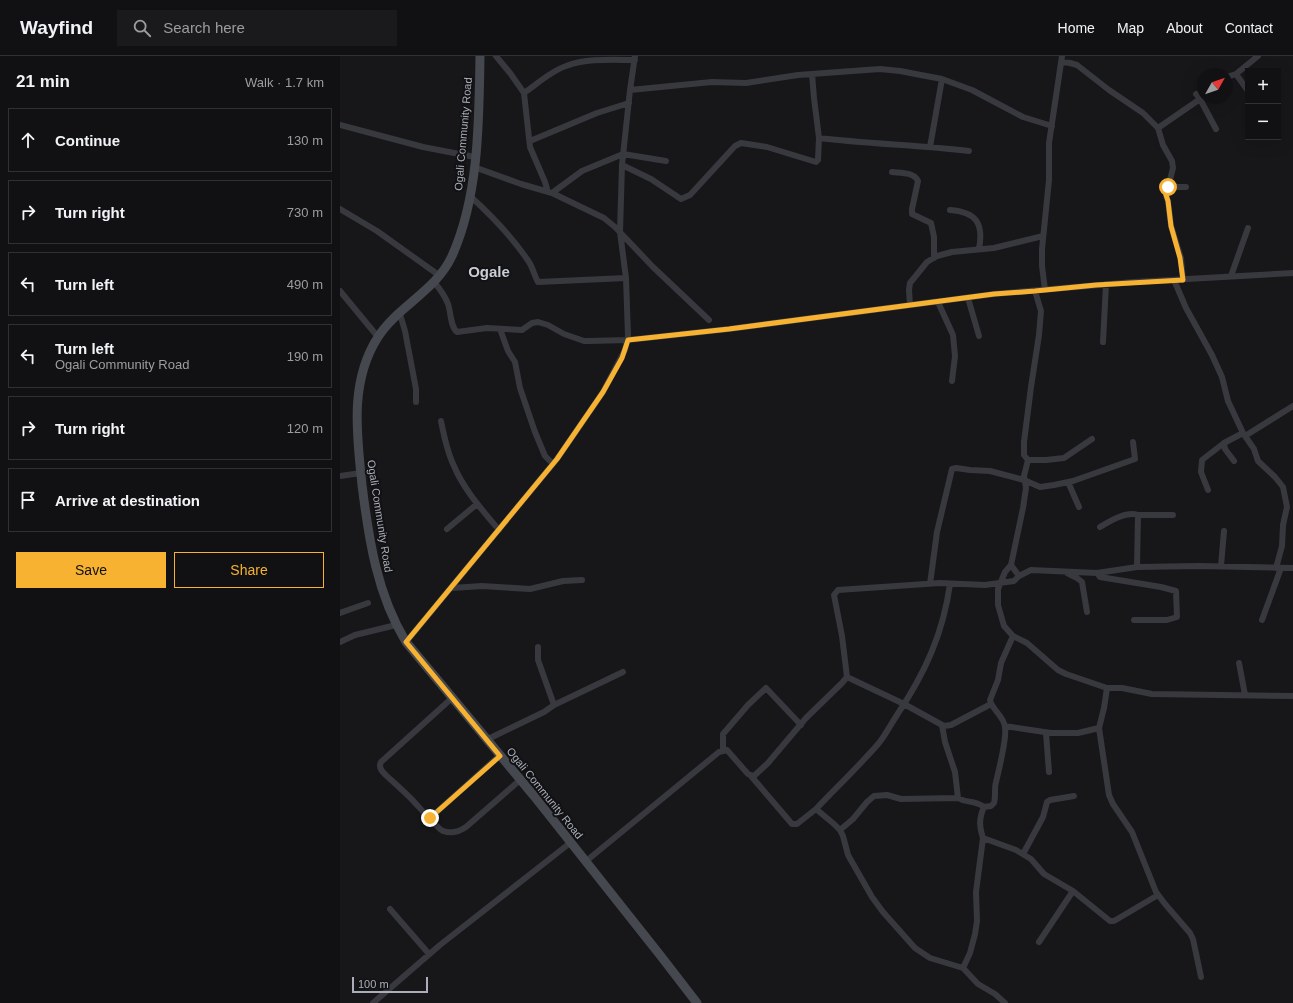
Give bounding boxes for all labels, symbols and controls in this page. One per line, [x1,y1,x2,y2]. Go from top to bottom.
search box [117,10,397,46]
text: Wayfind [20,17,93,38]
icon: search [131,17,153,39]
text: Search here [163,19,245,36]
text: Home [1058,20,1095,36]
text: Map [1117,20,1144,36]
text: About [1166,20,1203,36]
text: Contact [1225,20,1273,36]
north arrow [1197,68,1233,104]
map controls [1245,68,1281,140]
button: + [1245,68,1281,104]
text: 21 min [16,72,70,91]
text: Walk · 1.7 km [245,75,324,90]
street label: Ogali Community Road [452,77,474,191]
button: − [1245,104,1281,140]
icon: ahead [17,129,39,151]
text: Continue [55,132,120,149]
text: 130 m [287,133,323,148]
route start [1159,178,1177,196]
icon: right [17,201,39,223]
text: Turn right [55,204,125,221]
text: 730 m [287,205,323,220]
district label: Ogale [468,263,510,280]
icon: left [17,273,39,295]
text: Turn left [55,276,114,293]
text: 490 m [287,277,323,292]
text: Turn left [55,340,114,357]
icon: left [17,345,39,367]
text: 190 m [287,349,323,364]
text: Ogali Community Road [55,357,189,372]
icon: right [17,417,39,439]
text: Turn right [55,420,125,437]
text: 120 m [287,421,323,436]
street label: Ogali Community Road [365,459,395,573]
icon: arrive [17,489,39,511]
text: Arrive at destination [55,492,200,509]
button: Save [16,552,166,588]
button: Share [174,552,324,588]
street label: Ogali Community Road [505,745,585,841]
route end [421,809,439,827]
scale bar [352,975,428,994]
text: 100 m [358,978,389,990]

